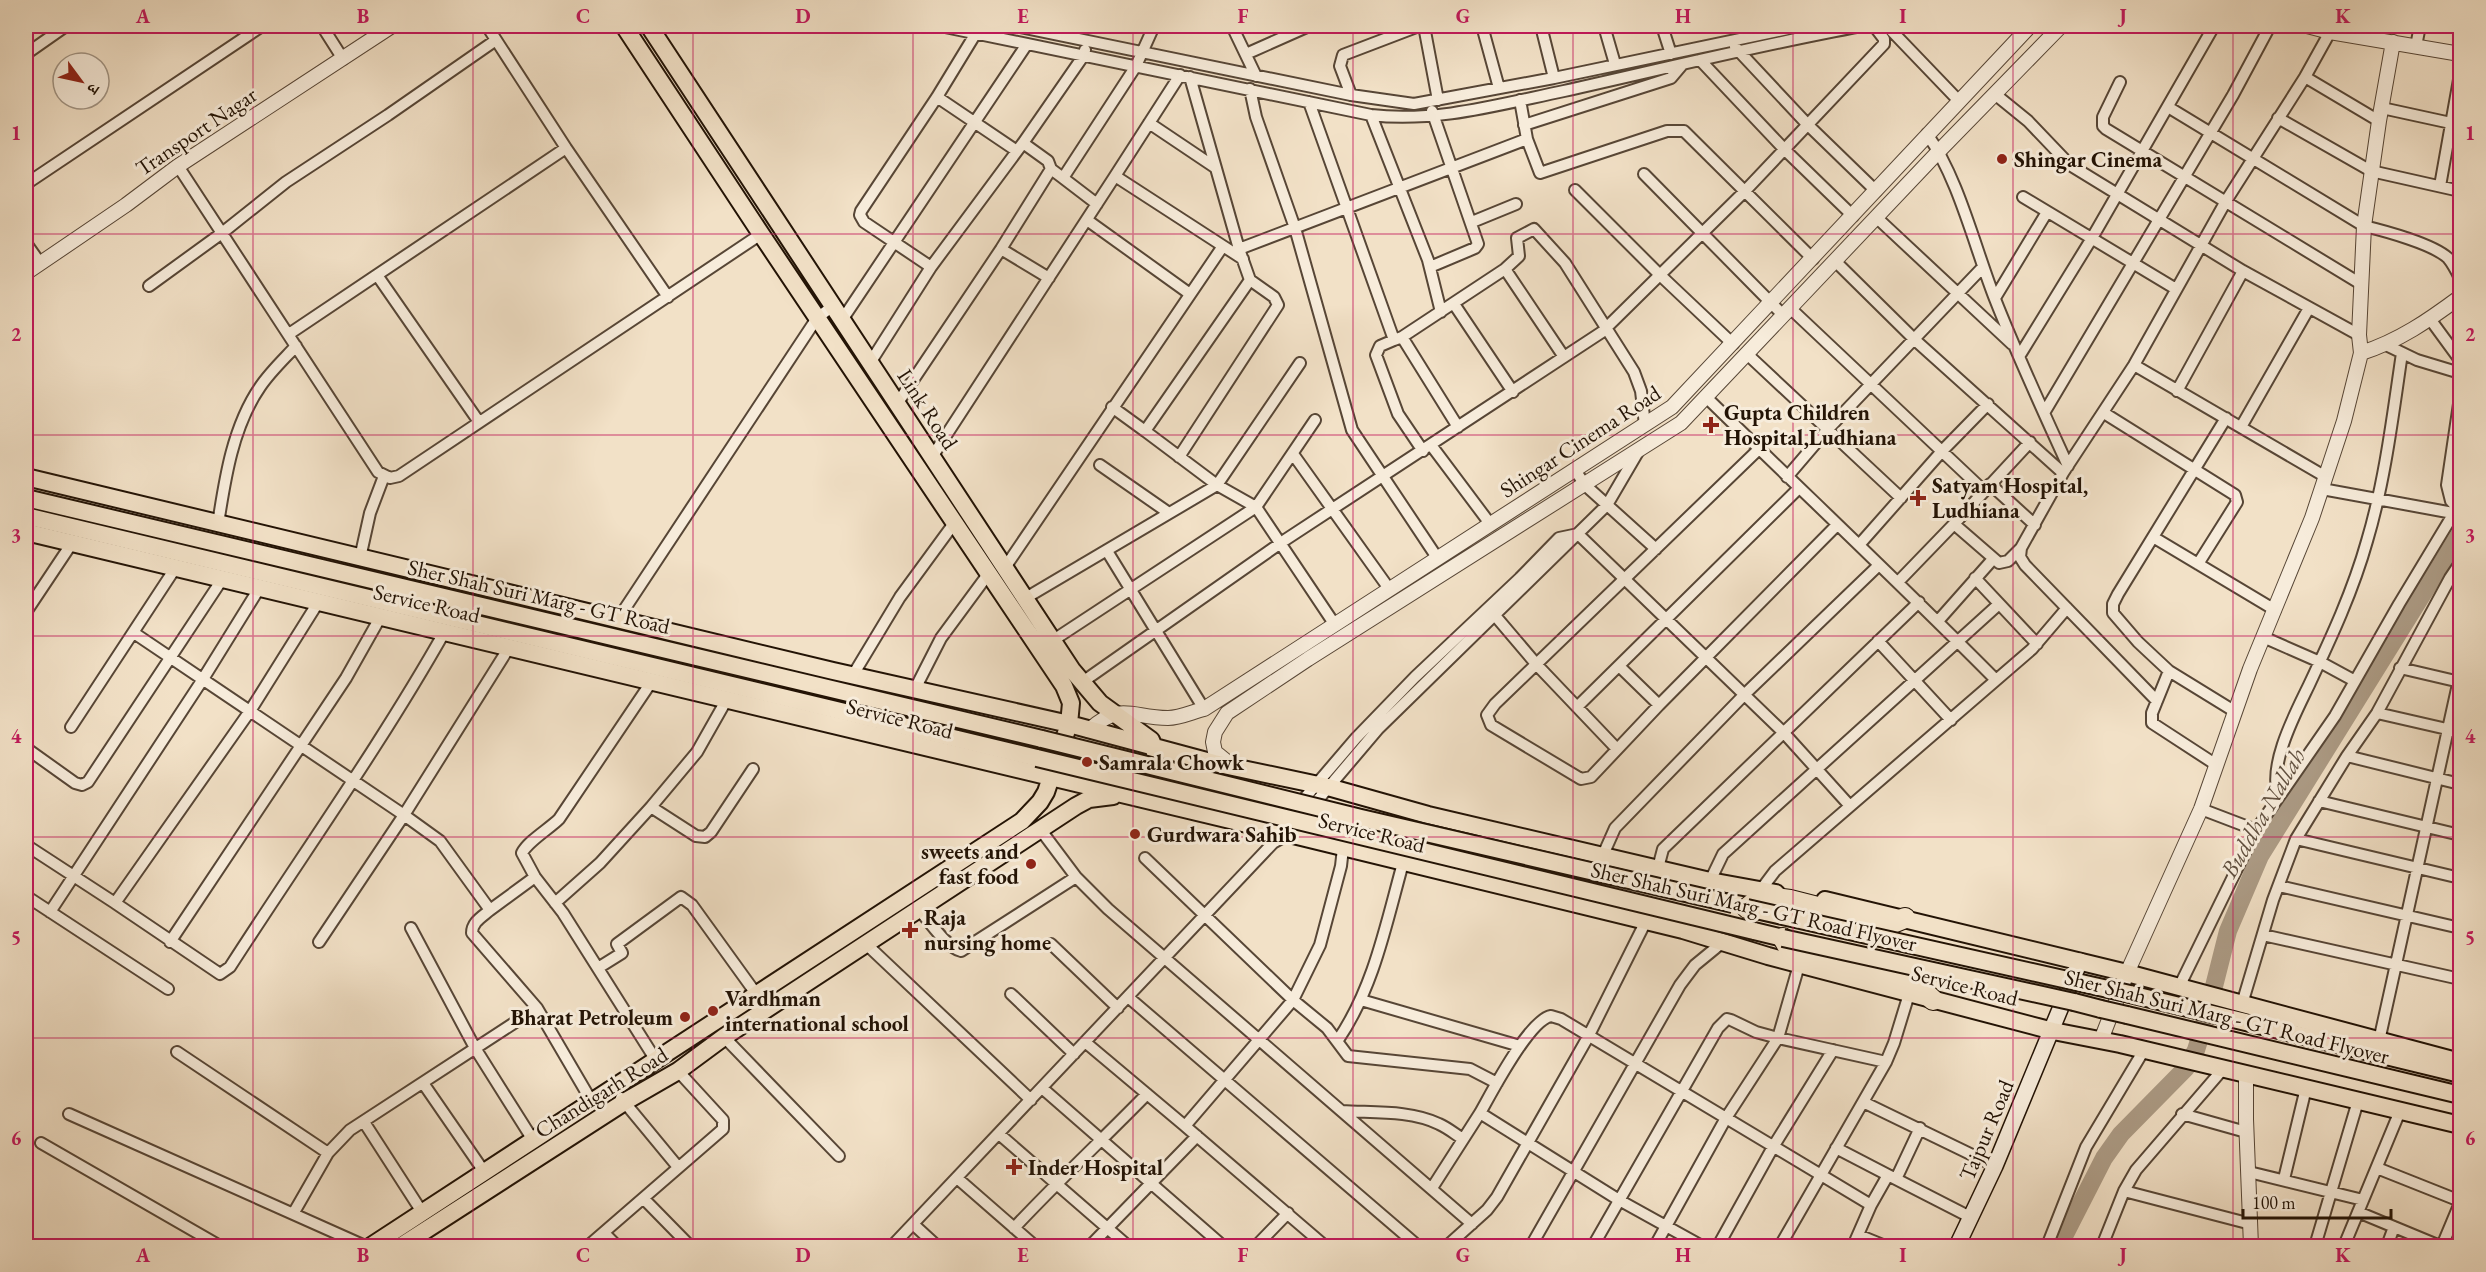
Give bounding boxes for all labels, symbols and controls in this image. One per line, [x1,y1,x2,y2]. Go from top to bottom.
text: A [135,3,151,29]
text: B [357,3,369,29]
text: C [576,3,590,29]
text: D [795,3,811,29]
text: E [1017,3,1029,29]
text: F [1238,3,1249,29]
text: G [1456,3,1470,29]
text: H [1675,3,1691,29]
text: I [1899,3,1907,29]
text: J [2117,3,2127,29]
text: K [2335,3,2351,29]
north arrow [51,51,111,111]
text: उ [81,79,105,100]
street label: Transport Nagar [130,80,263,183]
text: 1 [11,120,21,146]
text: 1 [2465,120,2475,146]
place label: Shingar Cinema [2014,145,2163,174]
marker: Shingar Cinema [1995,152,2009,166]
text: 2 [11,321,22,347]
text: 2 [2465,321,2476,347]
street label: Link Road [891,363,965,456]
street label: Shingar Cinema Road [1494,378,1667,504]
place label: Gupta Children Hospital,Ludhiana [1724,398,1897,452]
marker: Gupta Children Hospital,Ludhiana [1702,416,1720,434]
place label: Satyam Hospital, Ludhiana [1932,471,2088,525]
marker: Satyam Hospital, Ludhiana [1909,489,1927,507]
text: 3 [11,522,21,548]
text: 3 [2465,522,2475,548]
street label: Sher Shah Suri Marg - GT Road [405,552,674,641]
street label: Service Road [371,577,484,630]
street label: Service Road [844,691,957,746]
text: 4 [11,723,22,749]
text: 4 [2465,723,2476,749]
water label: Buddha Nallah [2213,742,2312,884]
place label: Samrala Chowk [1099,748,1245,777]
marker: Samrala Chowk [1080,755,1094,769]
street label: Service Road [1316,805,1429,860]
place label: Gurdwara Sahib [1147,820,1297,849]
marker: Gurdwara Sahib [1128,827,1142,841]
place label: sweets and fast food [921,837,1019,891]
street label: Sher Shah Suri Marg - GT Road Flyover [1588,855,1920,958]
marker: sweets and fast food [1024,857,1038,871]
place label: Raja nursing home [924,903,1051,957]
marker: Raja nursing home [901,921,919,939]
text: 5 [11,924,21,950]
text: 5 [2465,924,2475,950]
street label: Service Road [1909,958,2022,1013]
street label: Sher Shah Suri Marg - GT Road Flyover [2061,962,2393,1071]
place label: Vardhman international school [725,984,909,1038]
place label: Bharat Petroleum [510,1003,673,1032]
marker: Vardhman international school [706,1004,720,1018]
marker: Bharat Petroleum [678,1010,692,1024]
street label: Chandigarh Road [529,1040,674,1145]
street label: Tajpur Road [1952,1075,2021,1185]
text: 6 [11,1125,22,1151]
text: 6 [2465,1125,2476,1151]
place label: Inder Hospital [1028,1153,1163,1182]
marker: Inder Hospital [1005,1158,1023,1176]
scale bar [2243,1182,2392,1220]
text: 100 m [2252,1191,2296,1214]
text: A [135,1242,151,1268]
text: B [357,1242,369,1268]
text: C [576,1242,590,1268]
text: D [795,1242,811,1268]
text: E [1017,1242,1029,1268]
text: F [1238,1242,1249,1268]
text: G [1456,1242,1470,1268]
text: H [1675,1242,1691,1268]
text: I [1899,1242,1907,1268]
text: J [2117,1242,2127,1268]
text: K [2335,1242,2351,1268]

